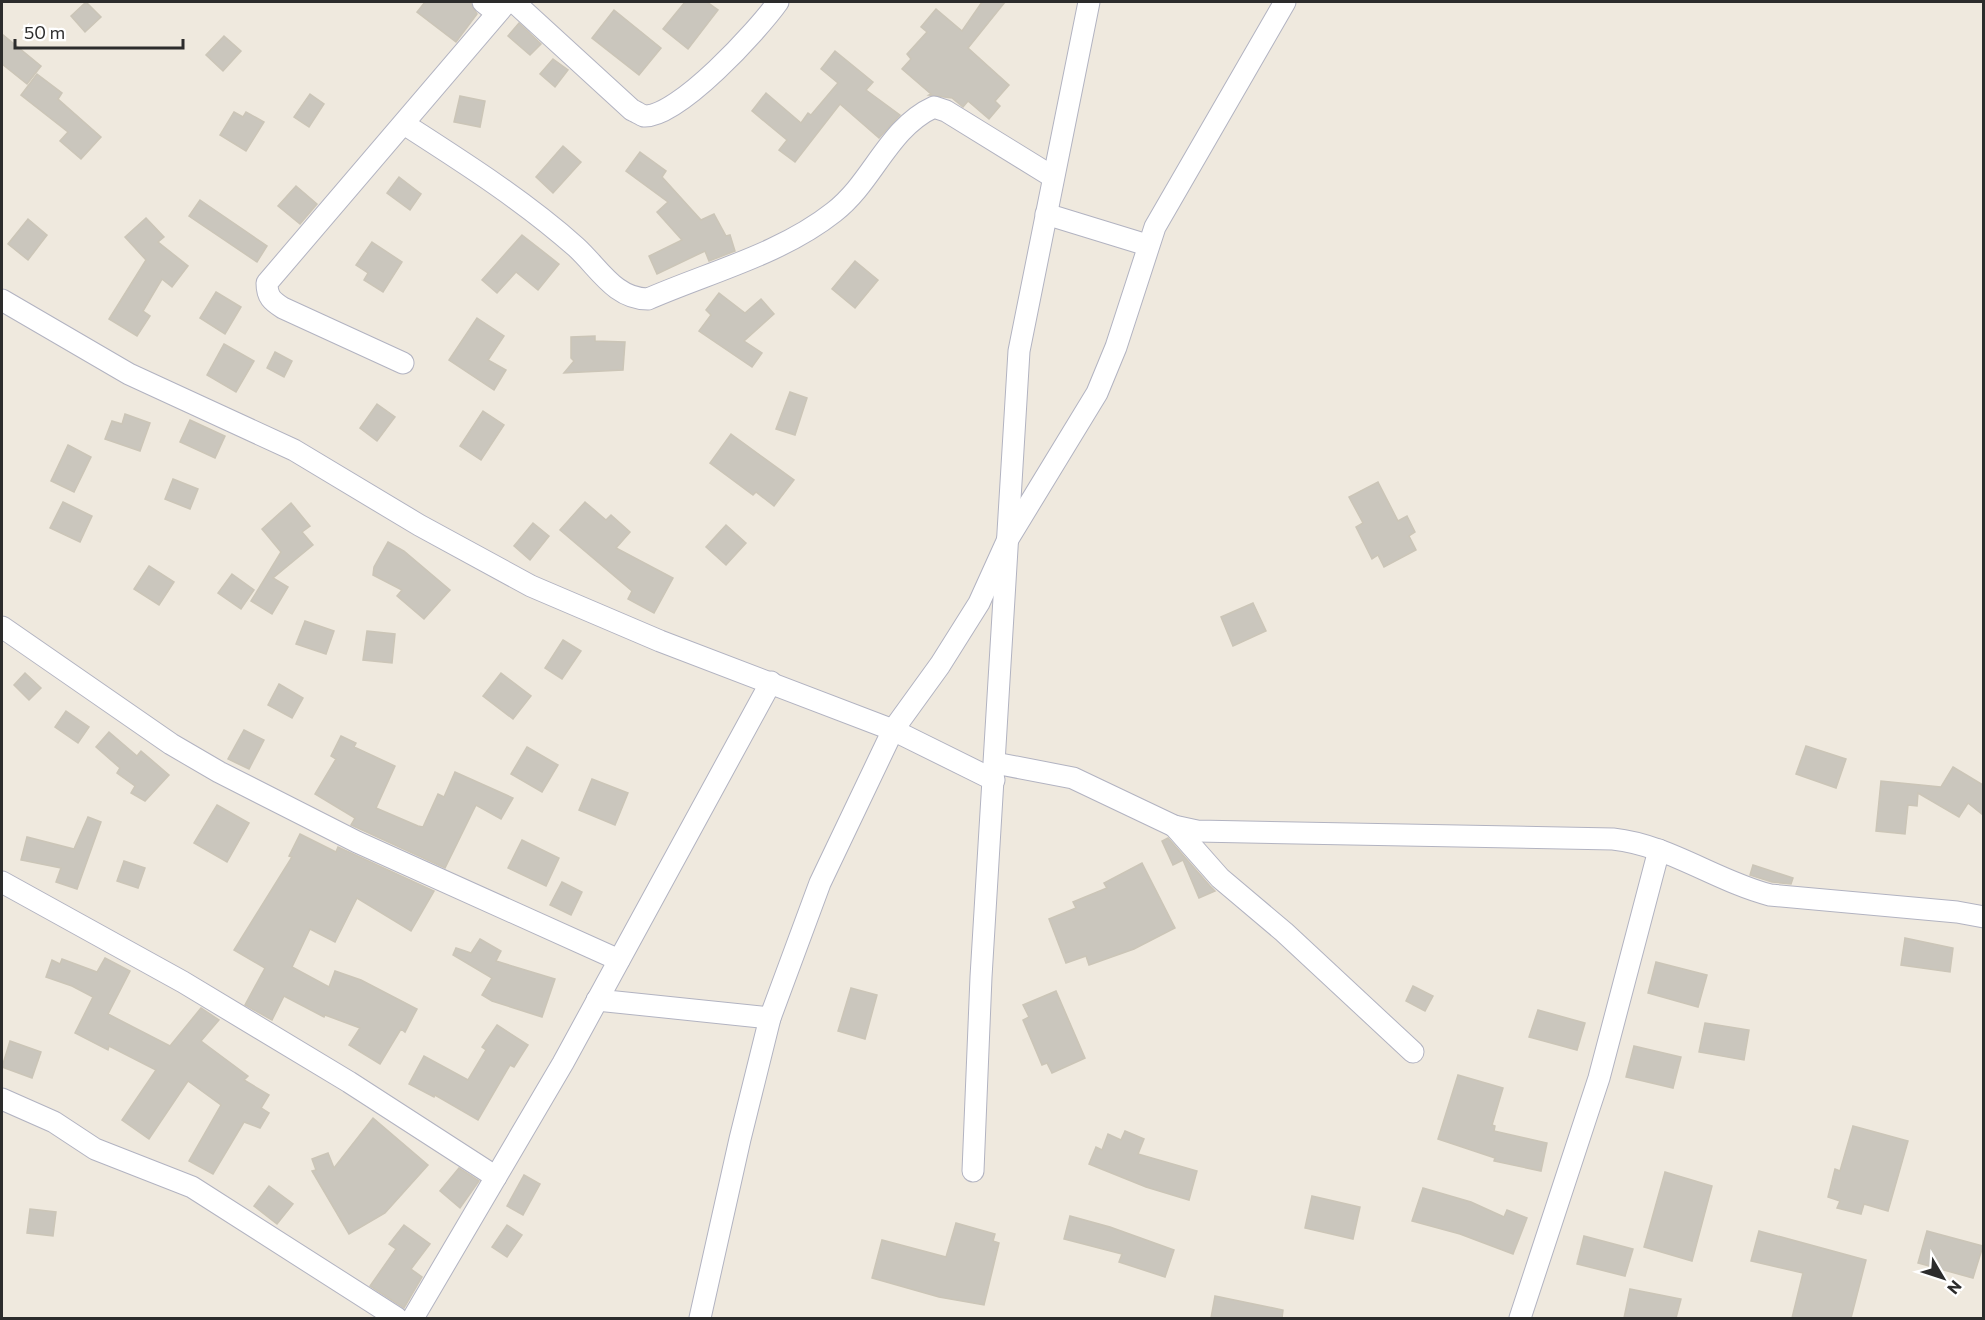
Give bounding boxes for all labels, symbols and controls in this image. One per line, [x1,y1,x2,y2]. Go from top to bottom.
scale bar [15,12,183,50]
text: 50 m [24,21,65,43]
north arrow [1913,1248,1973,1308]
text: N [1944,1277,1966,1298]

